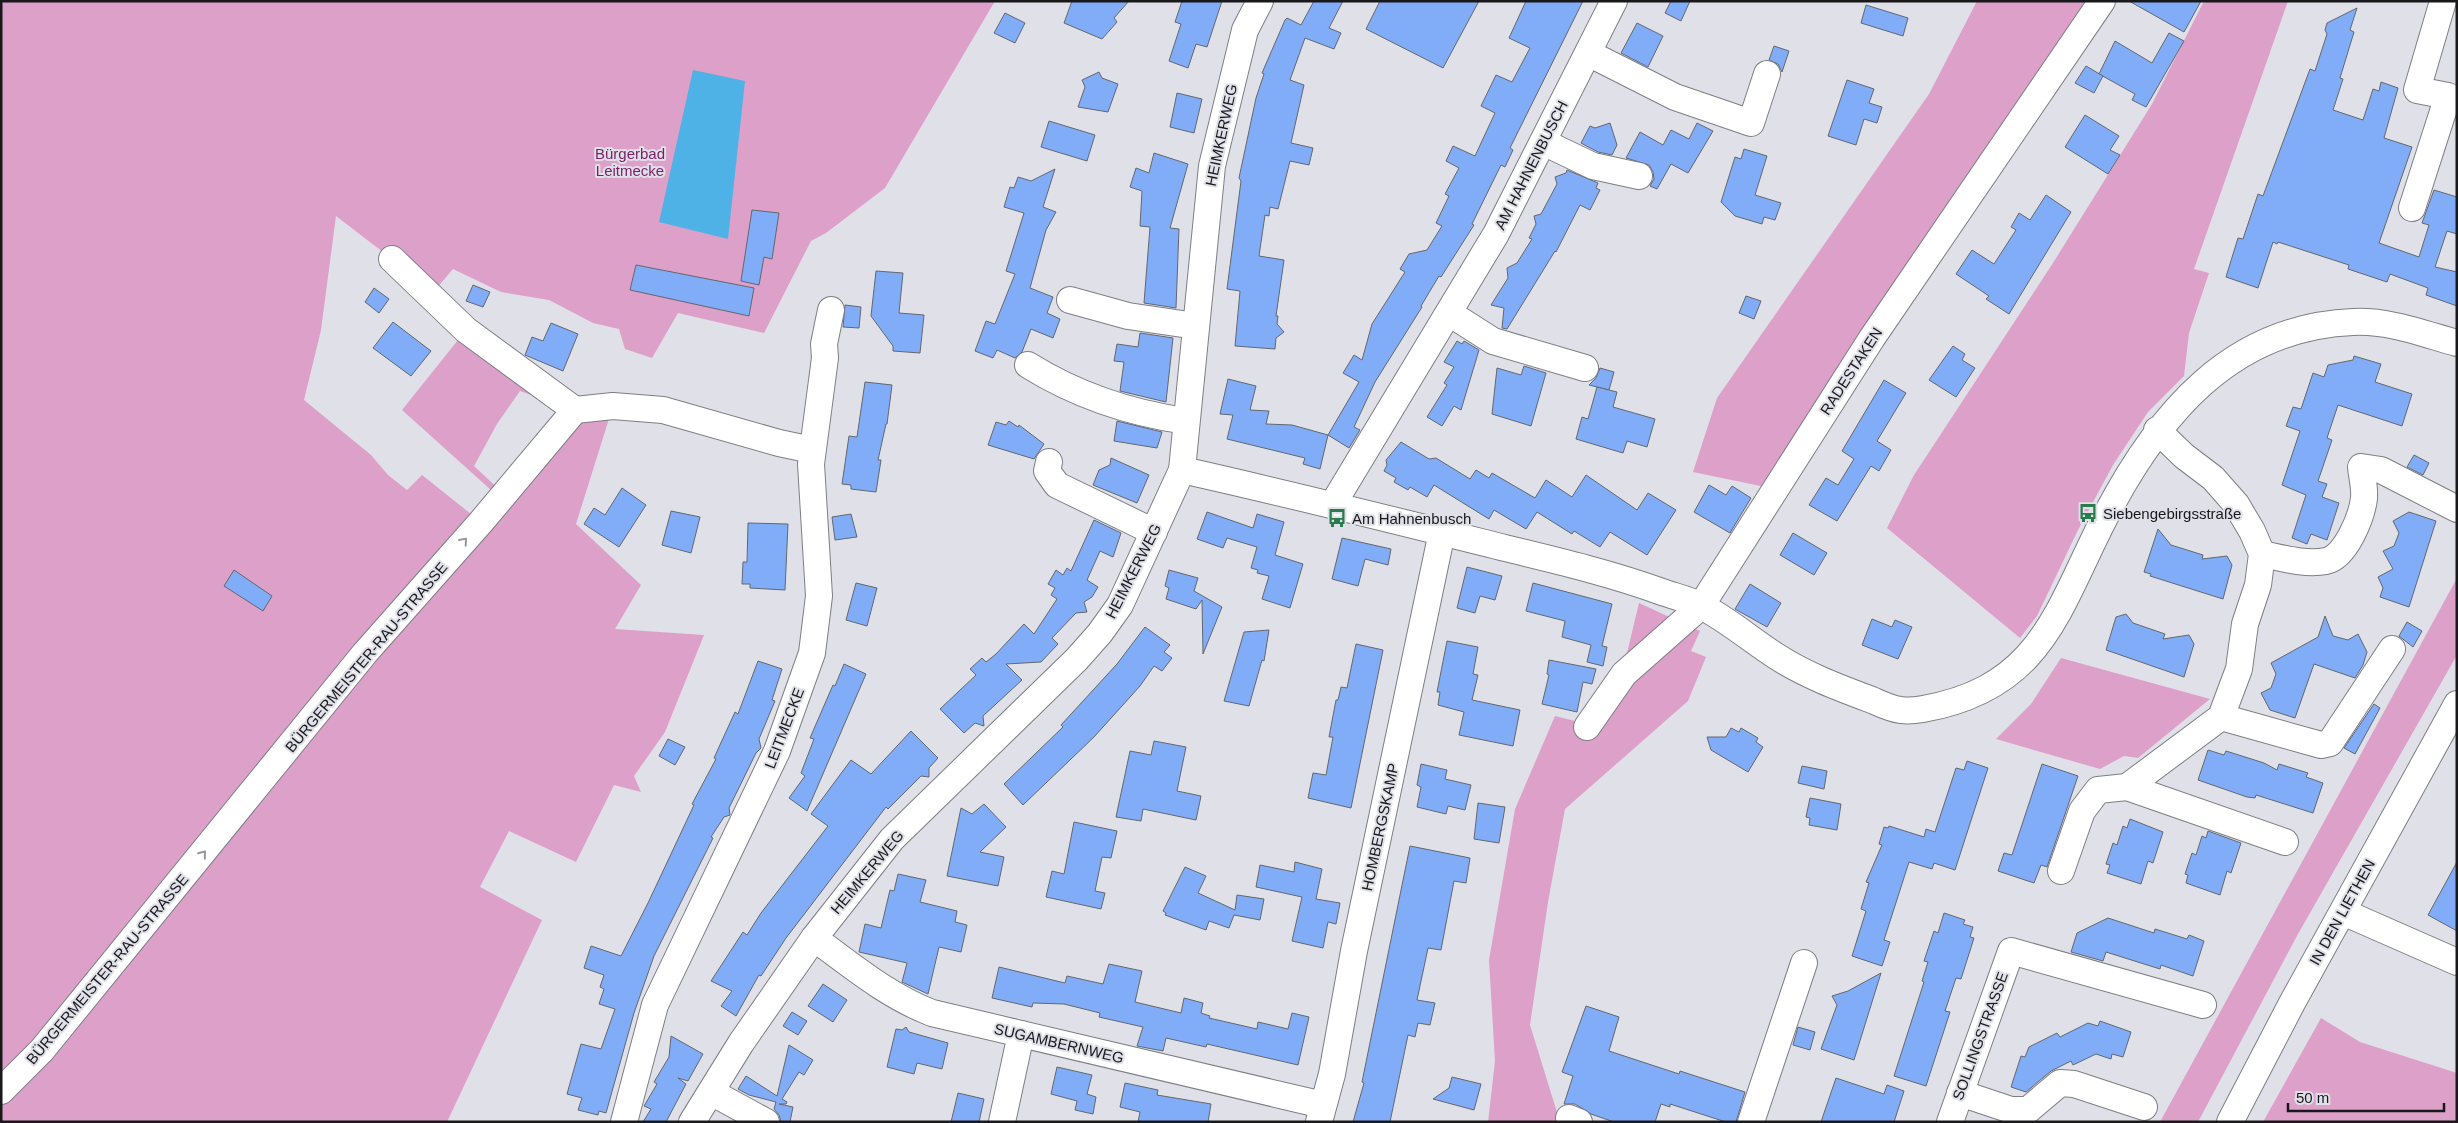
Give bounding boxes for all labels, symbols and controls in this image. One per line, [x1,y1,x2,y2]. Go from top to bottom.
street label: HEIMKERWEG [1202,82,1240,188]
street label: AM HAHNENBUSCH [1491,98,1571,232]
park label: Bürgerbad Leitmecke [595,145,665,179]
street label: RADESTAKEN [1816,324,1886,418]
bus stop icon: Siebengebirgsstraße [2077,502,2099,524]
place label: Siebengebirgsstraße [2103,505,2241,522]
bus stop icon: Am Hahnenbusch [1326,507,1348,529]
place label: Am Hahnenbusch [1352,510,1471,527]
street label: HEIMKERWEG [1102,521,1164,621]
one-way arrow [458,538,467,547]
street label: BÜRGERMEISTER-RAU-STRASSE [282,559,450,755]
street label: LEITMECKE [761,685,807,771]
street label: HOMBERGSKAMP [1358,762,1402,892]
street label: HEIMKERWEG [827,827,907,917]
one-way arrow [198,851,206,860]
street label: IN DEN LIETHEN [2306,856,2378,968]
street label: BÜRGERMEISTER-RAU-STRASSE [23,871,191,1067]
street label: SOLLINGSTRASSE [1949,970,2011,1102]
street label: SUGAMBERNWEG [993,1020,1125,1066]
scale bar [2288,1080,2444,1112]
text: 50 m [2296,1089,2329,1106]

